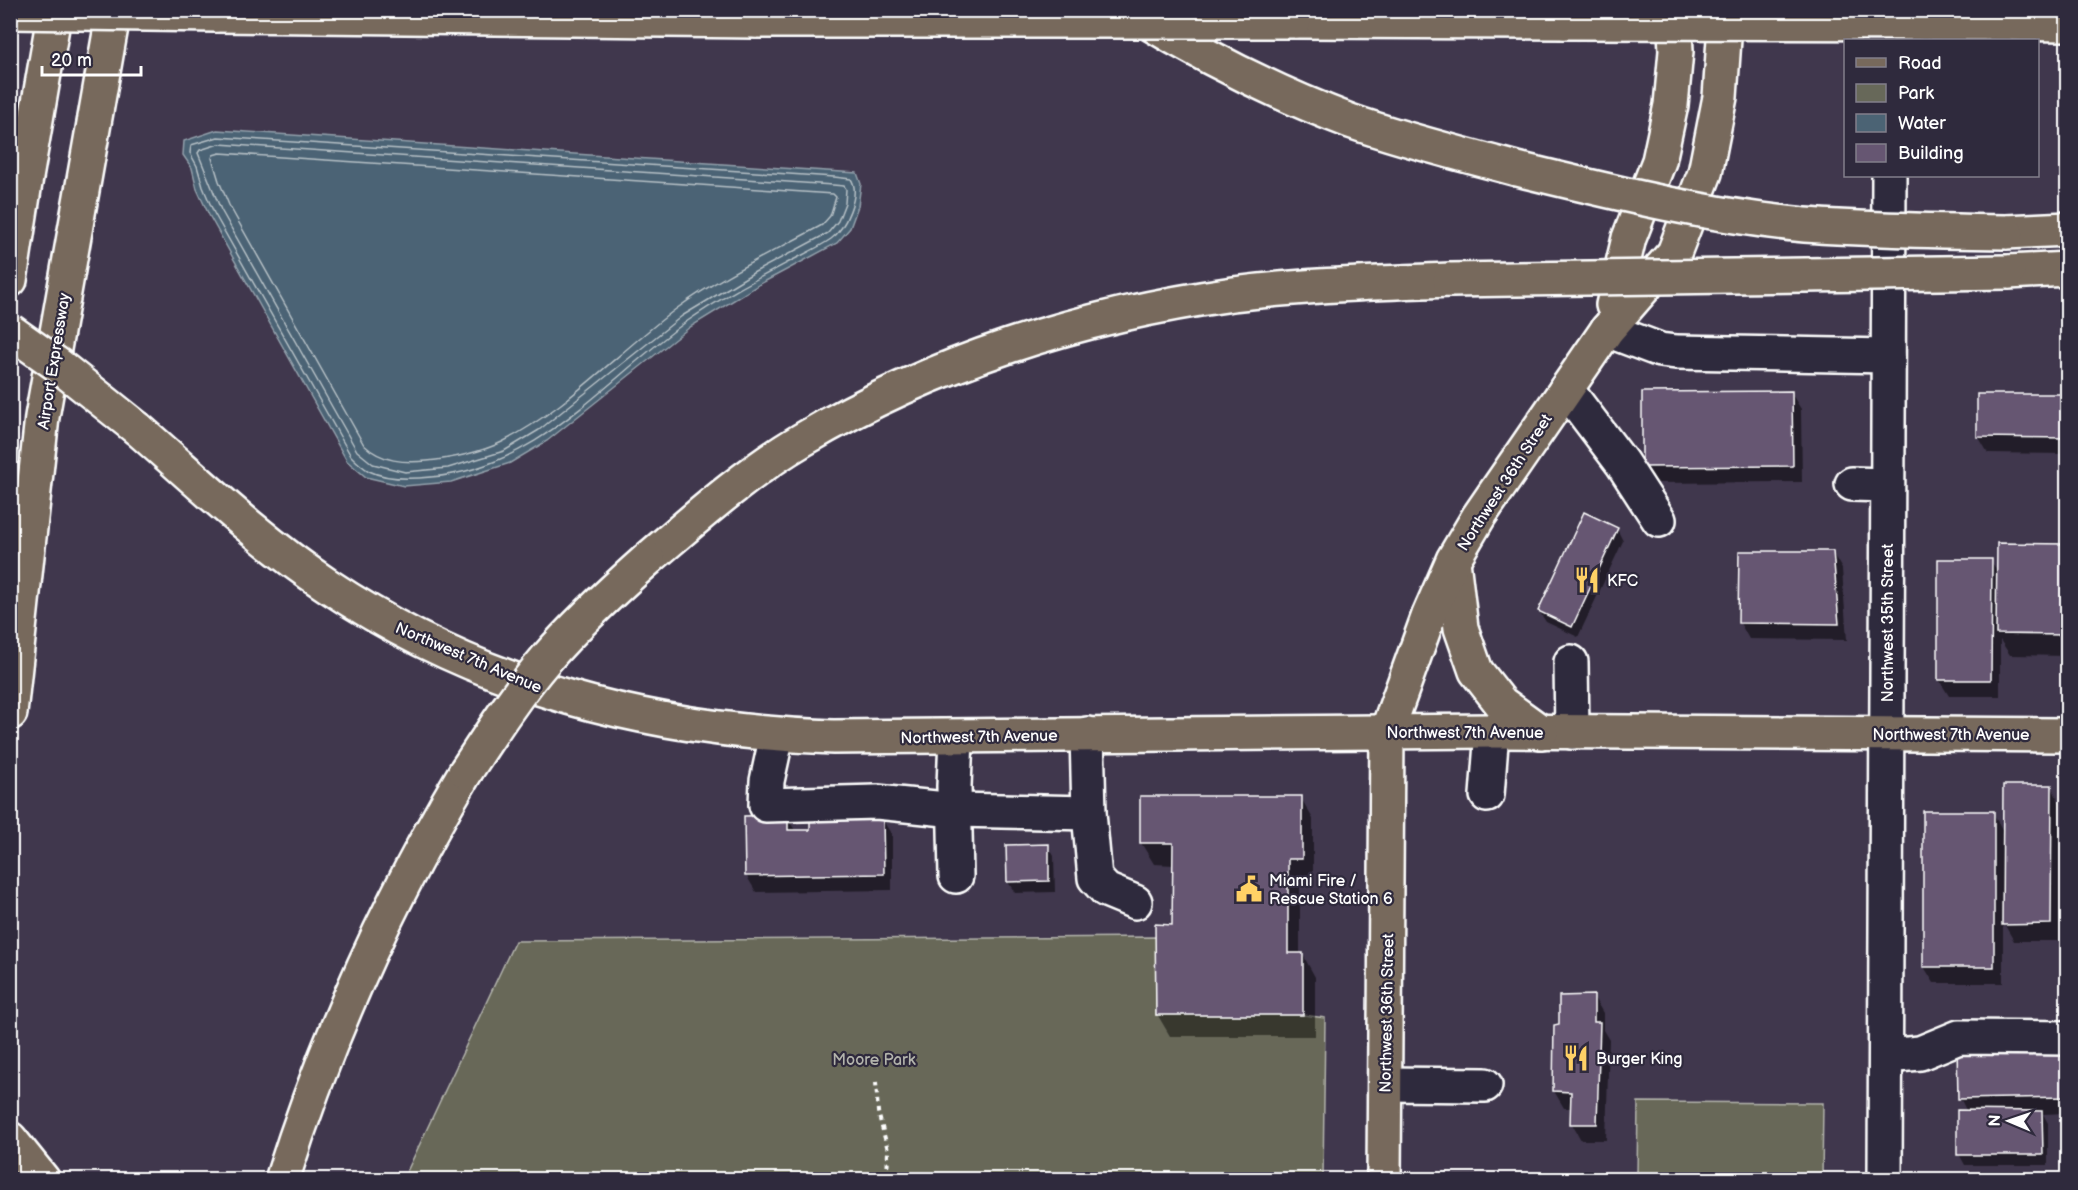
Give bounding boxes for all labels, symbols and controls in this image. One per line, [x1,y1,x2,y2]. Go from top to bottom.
scale bar [42,39,141,77]
legend [1844,39,2039,177]
text: 20 m [51,50,92,71]
text: Road [1898,53,1942,74]
text: Park [1898,83,1934,104]
text: Water [1898,113,1946,134]
text: Building [1898,143,1964,164]
street label: Airport Expressway [34,291,75,431]
street label: Northwest 36th Street [1454,411,1557,555]
street label: Northwest 35th Street [1879,544,1898,702]
restaurant icon: KFC [1572,565,1602,595]
place label: KFC [1607,572,1638,591]
street label: Northwest 7th Avenue [392,619,545,698]
street label: Northwest 7th Avenue [1386,724,1544,743]
street label: Northwest 7th Avenue [1872,726,2030,745]
street label: Northwest 7th Avenue [900,727,1058,748]
place label: Miami Fire / Rescue Station 6 [1269,872,1393,909]
public building icon: Miami Fire / Rescue Station 6 [1234,874,1264,904]
street label: Northwest 36th Street [1377,933,1398,1093]
restaurant icon: Burger King [1561,1043,1591,1073]
place label: Burger King [1596,1050,1683,1069]
park label: Moore Park [832,1051,916,1070]
north arrow [1979,1091,2039,1151]
text: N [1986,1114,2005,1127]

